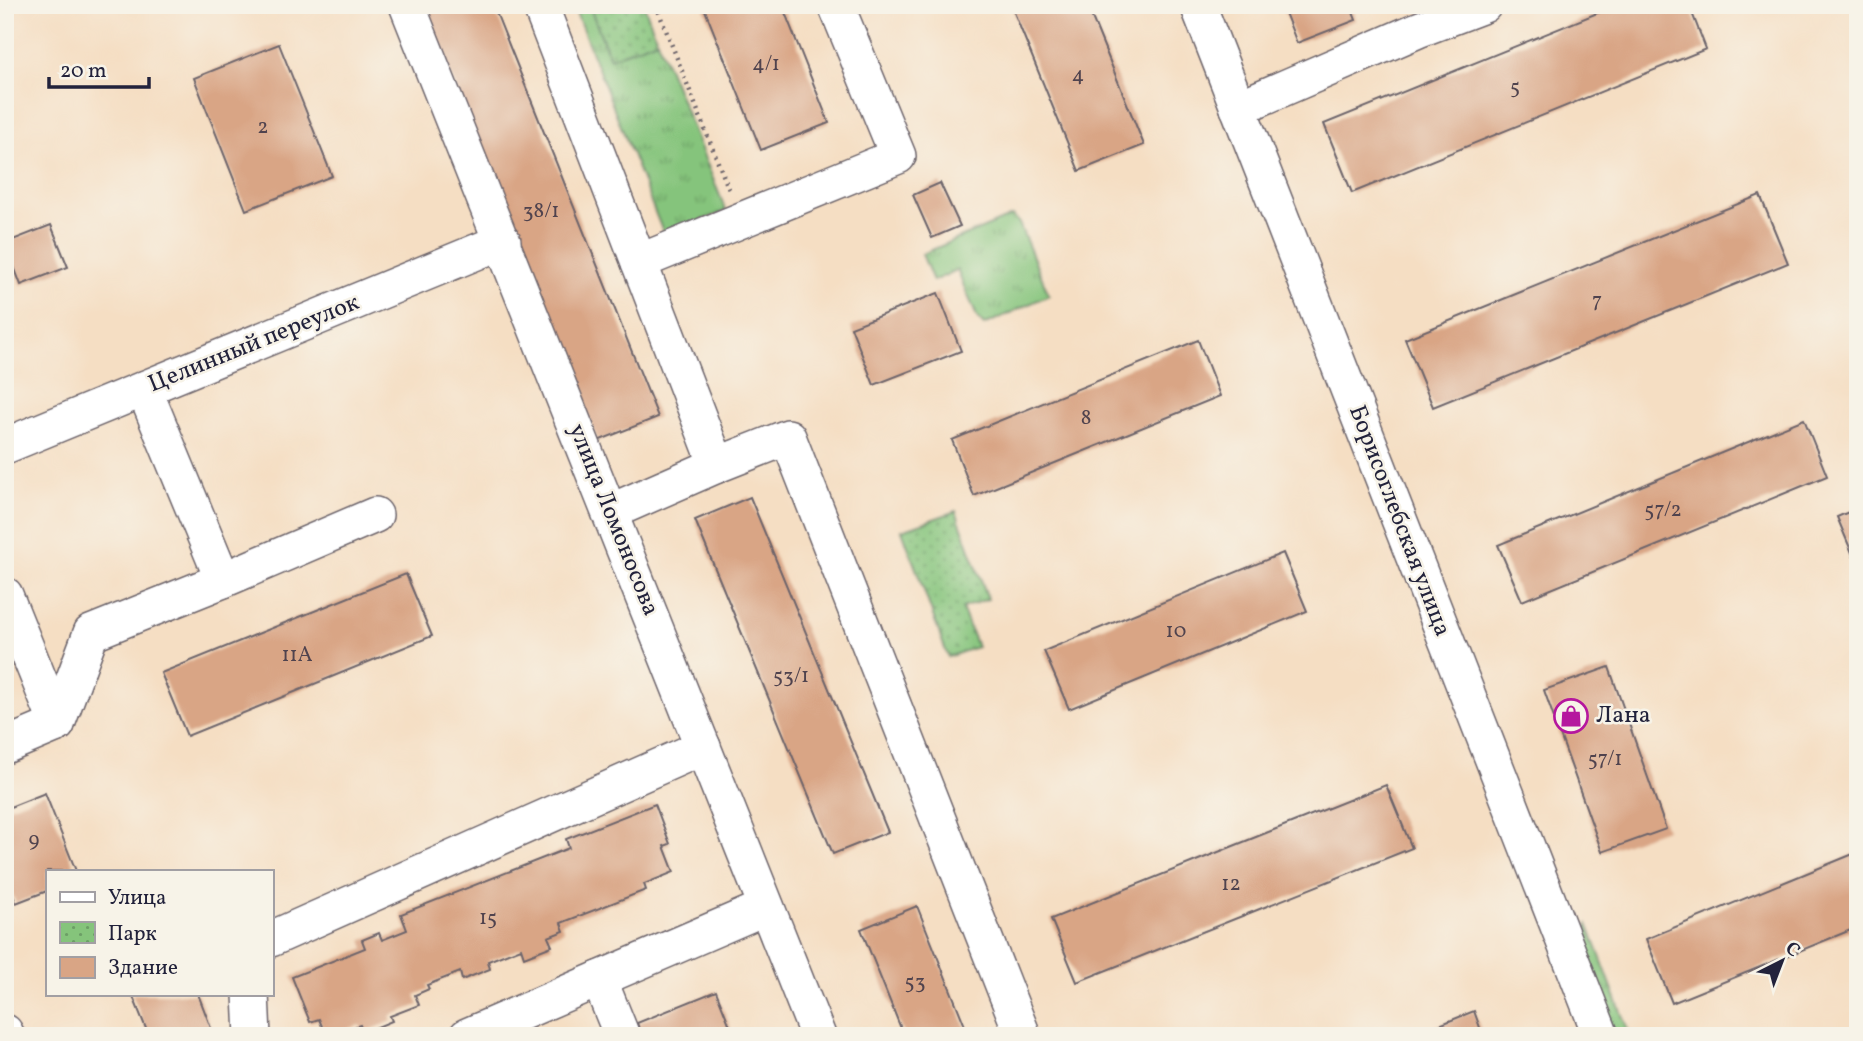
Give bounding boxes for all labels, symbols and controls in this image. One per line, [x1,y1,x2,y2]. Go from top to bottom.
scale bar [49,46,149,90]
house number: 4/1 [752,50,780,79]
text: 20 m [60,57,106,86]
house number: 4 [1072,61,1084,90]
house number: 5 [1510,73,1520,102]
house number: 2 [257,113,269,142]
house number: 38/1 [523,197,559,226]
street label: Целинный переулок [143,286,365,402]
house number: 7 [1592,287,1602,316]
street label: Борисоглебская улица [1339,400,1459,642]
house number: 8 [1081,404,1091,433]
street label: улица Ломоносова [559,419,667,621]
house number: 57/2 [1644,496,1682,525]
house number: 10 [1166,617,1186,646]
house number: 11А [281,641,313,670]
house number: 53/1 [773,662,809,691]
shop icon: Лана [1552,697,1590,735]
place label: Лана [1596,699,1651,733]
house number: 57/1 [1588,745,1622,774]
house number: 9 [29,826,40,855]
legend [46,870,273,996]
house number: 12 [1221,870,1241,899]
text: Улица [108,884,166,913]
house number: 15 [479,904,497,933]
text: Парк [108,920,157,949]
north arrow [1748,926,1818,996]
text: С [1779,936,1805,964]
text: Здание [108,954,178,983]
house number: 53 [905,968,925,997]

